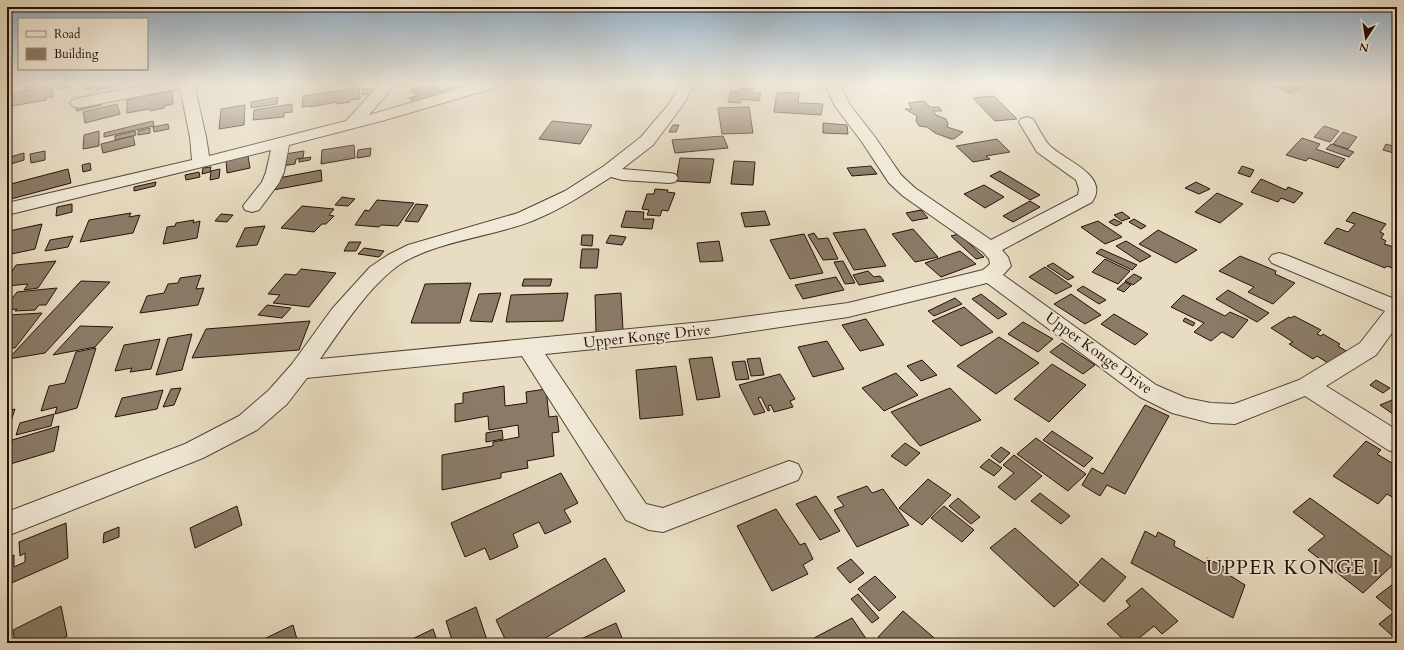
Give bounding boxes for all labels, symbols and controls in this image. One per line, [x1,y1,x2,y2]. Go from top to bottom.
legend [18,18,148,70]
north arrow [1346,18,1386,58]
text: Road [54,26,81,42]
text: N [1357,39,1370,56]
text: Building [54,46,99,62]
street label: Upper Konge Drive [1041,307,1157,399]
street label: Upper Konge Drive [582,319,712,353]
district label: UPPER KONGE I [1206,554,1380,581]

